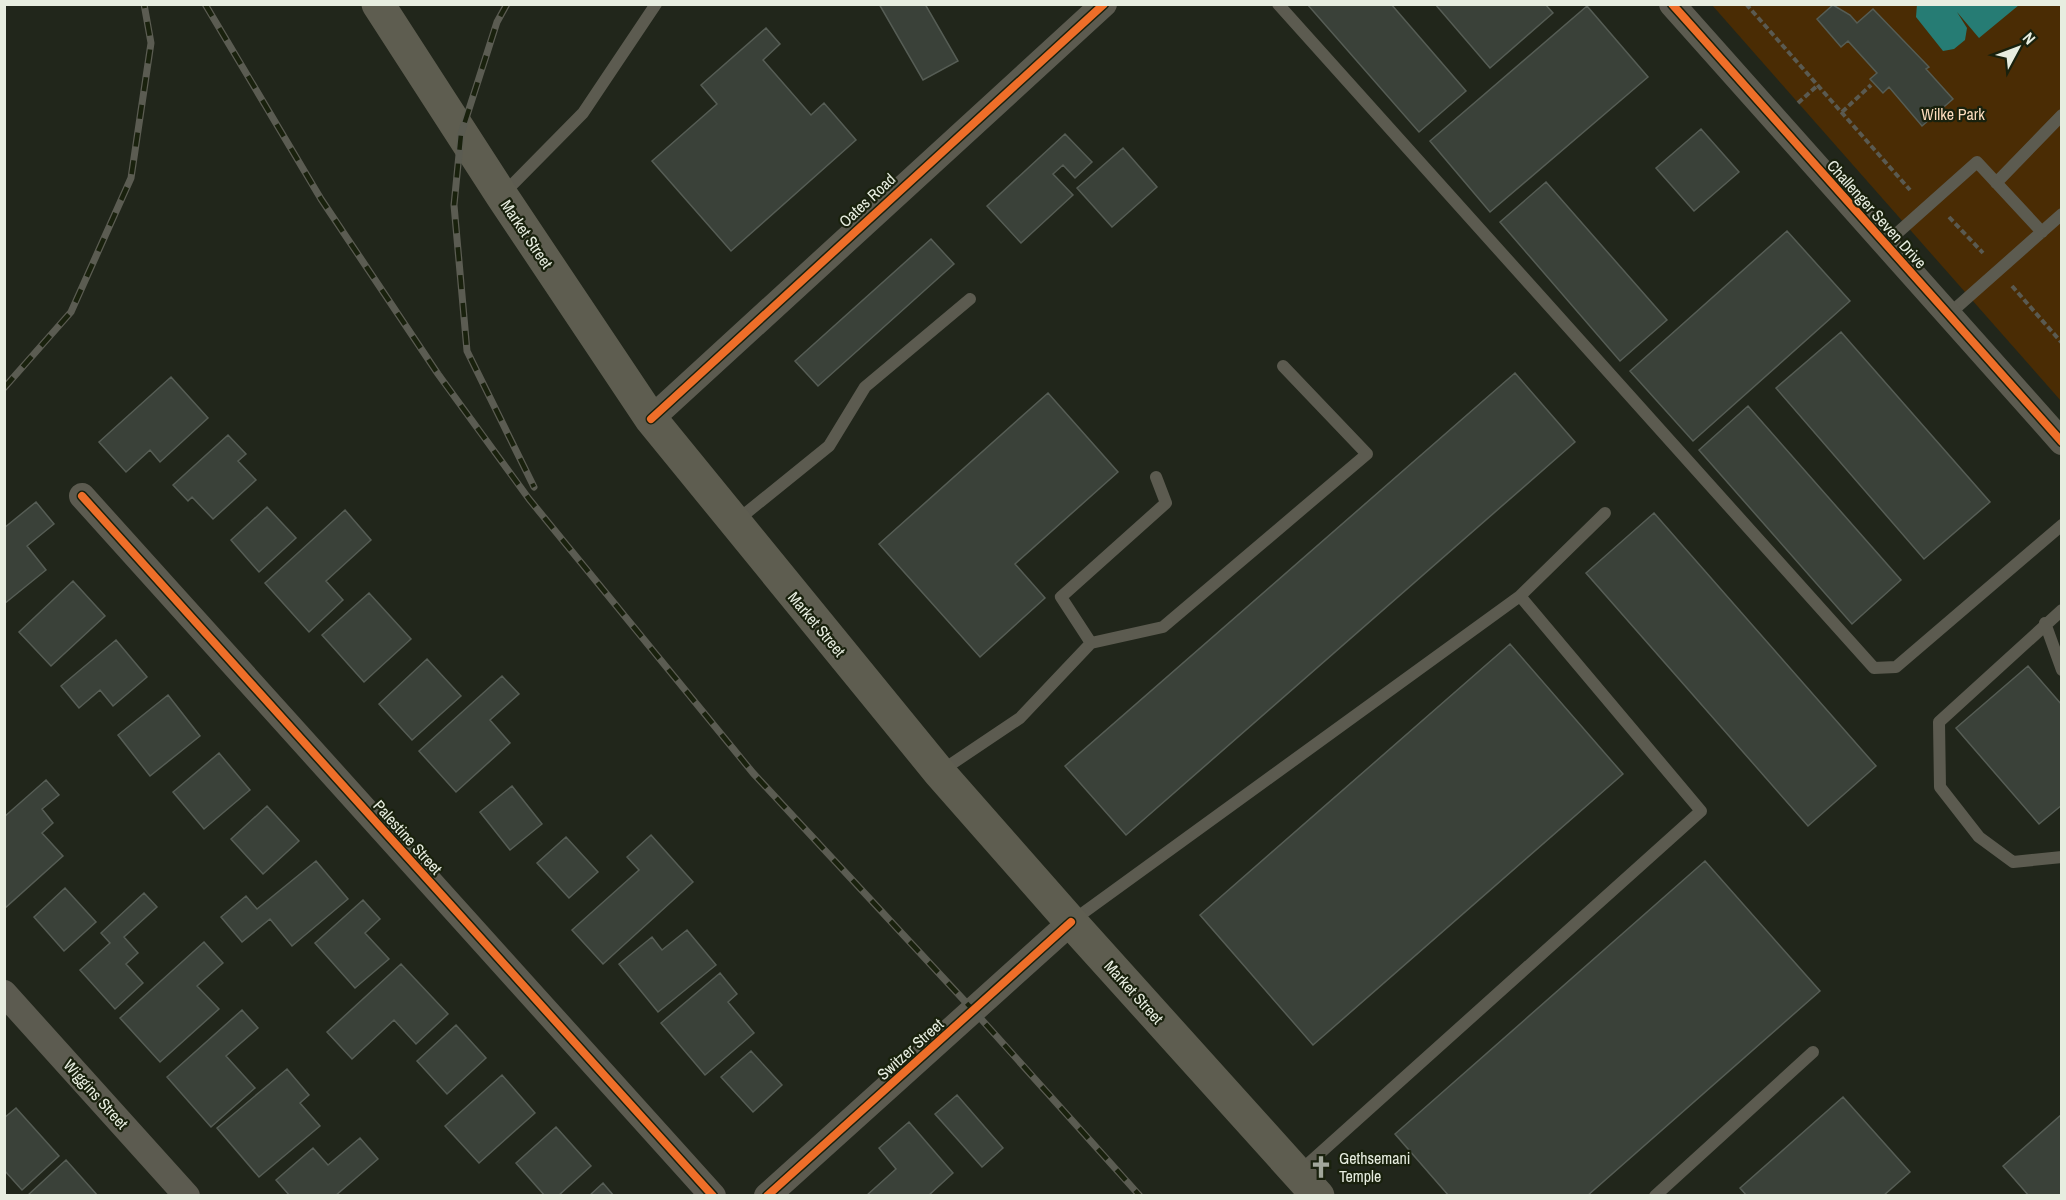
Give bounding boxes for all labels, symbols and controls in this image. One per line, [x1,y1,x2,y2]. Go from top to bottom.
north arrow [1988,18,2048,78]
text: N [2018,27,2041,49]
park label: Wilke Park [1921,103,1985,125]
street label: Challenger Seven Drive [1822,155,1932,273]
street label: Oates Road [834,168,900,232]
street label: Market Street [496,195,558,273]
street label: Market Street [783,587,851,661]
street label: Palestine Street [369,795,448,879]
street label: Market Street [1099,955,1169,1029]
street label: Switzer Street [872,1013,948,1085]
street label: Wiggins Street [59,1054,133,1134]
place label: Gethsemani Temple [1339,1147,1410,1187]
church icon: Gethsemani Temple [1308,1154,1334,1180]

